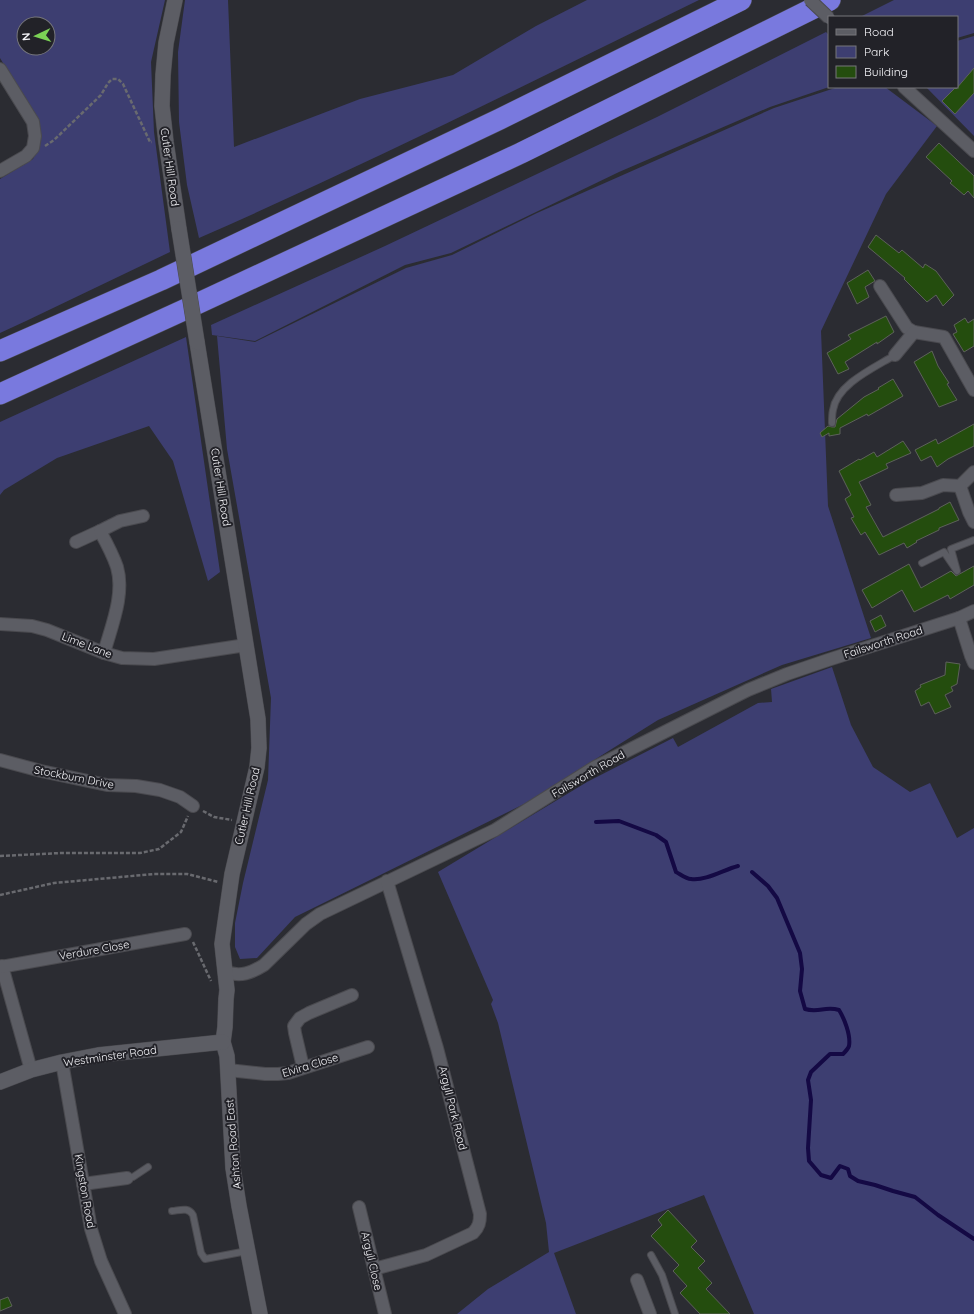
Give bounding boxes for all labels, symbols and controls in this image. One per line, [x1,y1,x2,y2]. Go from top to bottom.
north arrow [16,16,56,56]
legend [828,16,958,88]
text: Road [864,24,894,39]
text: N [19,32,33,41]
text: Park [864,44,889,59]
text: Building [864,64,908,79]
street label: Cutler Hill Road [158,127,182,207]
street label: Cutler Hill Road [208,447,234,527]
street label: Failsworth Road [842,623,924,661]
street label: Lime Lane [60,629,114,661]
street label: Failsworth Road [549,747,627,801]
street label: Stockburn Drive [33,762,115,792]
street label: Cutler Hill Road [231,766,263,846]
street label: Verdure Close [58,937,130,963]
street label: Westminster Road [63,1043,157,1069]
street label: Elvira Close [280,1050,340,1080]
street label: Argyll Park Road [436,1065,470,1151]
street label: Ashton Road East [222,1098,244,1190]
street label: Kingston Road [72,1153,98,1229]
street label: Argyll Close [358,1230,386,1292]

